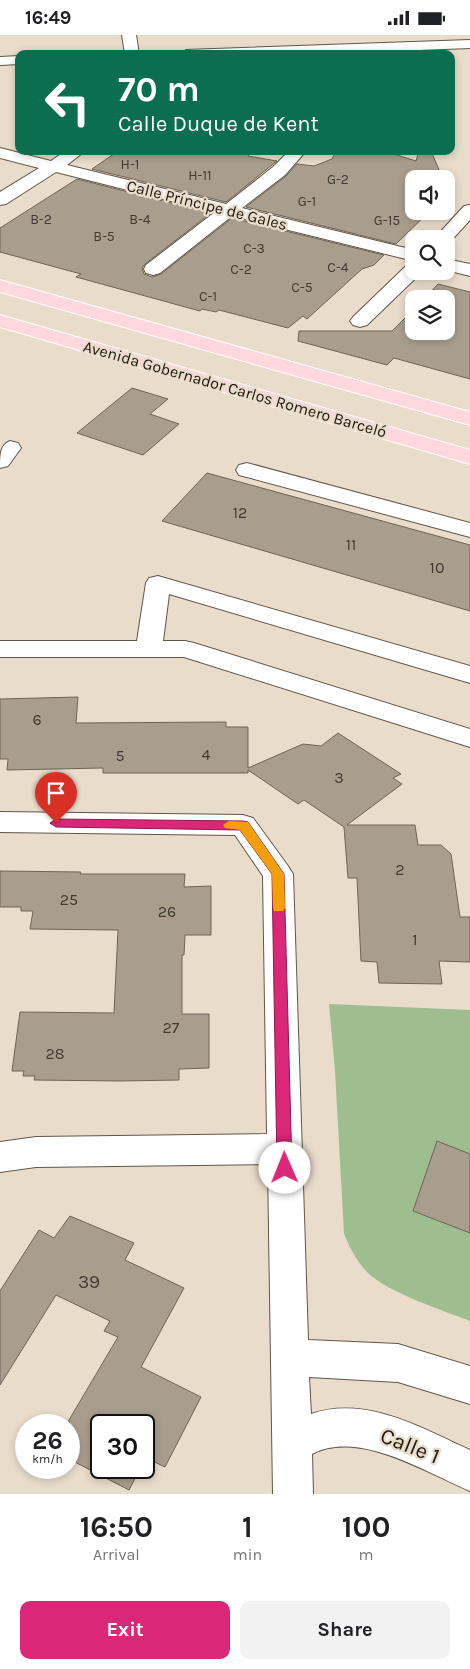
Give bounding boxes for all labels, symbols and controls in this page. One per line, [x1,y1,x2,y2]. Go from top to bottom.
text: 16:49 [25,7,71,29]
text: 70 m [118,69,200,110]
icon: left [35,70,100,135]
text: Calle Duque de Kent [118,111,319,137]
house number: H-1 [121,156,139,173]
house number: H-11 [188,167,212,184]
map controls [405,170,455,340]
button: sound [405,170,455,220]
house number: G-2 [327,171,349,188]
street label: Calle Príncipe de Gales [125,176,289,234]
house number: G-1 [298,193,316,210]
house number: B-2 [30,211,52,228]
house number: B-4 [129,211,151,228]
house number: G-15 [374,212,400,229]
house number: B-5 [93,228,115,245]
button: search [405,230,455,280]
house number: C-3 [243,240,265,257]
house number: C-4 [327,259,349,276]
house number: C-2 [230,261,252,278]
house number: C-5 [291,279,313,296]
house number: C-1 [199,288,217,305]
button: layers [405,290,455,340]
street label: Avenida Gobernador Carlos Romero Barceló [81,337,389,441]
house number: 12 [233,503,247,522]
house number: 11 [346,535,356,554]
house number: 10 [430,558,444,577]
house number: 6 [32,710,42,729]
house number: 4 [202,745,211,764]
house number: 5 [115,746,125,765]
house number: 3 [334,768,344,787]
pin [35,772,77,823]
icon: arrive [42,779,70,807]
house number: 2 [395,860,405,879]
house number: 25 [60,890,78,909]
house number: 26 [158,902,176,921]
house number: 1 [412,930,418,949]
house number: 27 [163,1018,180,1037]
house number: 28 [45,1044,65,1063]
position arrow [258,1141,310,1193]
house number: 39 [78,1271,100,1293]
speed limit sign: 30 [90,1414,155,1479]
street label: Calle 1 [377,1422,443,1470]
text: 26 [32,1426,63,1455]
text: km/h [32,1452,63,1466]
text: 16:50 [80,1509,153,1545]
text: 1 [242,1509,253,1545]
text: 100 [342,1509,390,1545]
text: Arrival [93,1545,140,1564]
text: min [233,1545,262,1564]
text: m [359,1545,374,1564]
button: Exit [20,1601,230,1659]
button: Share [240,1601,450,1659]

